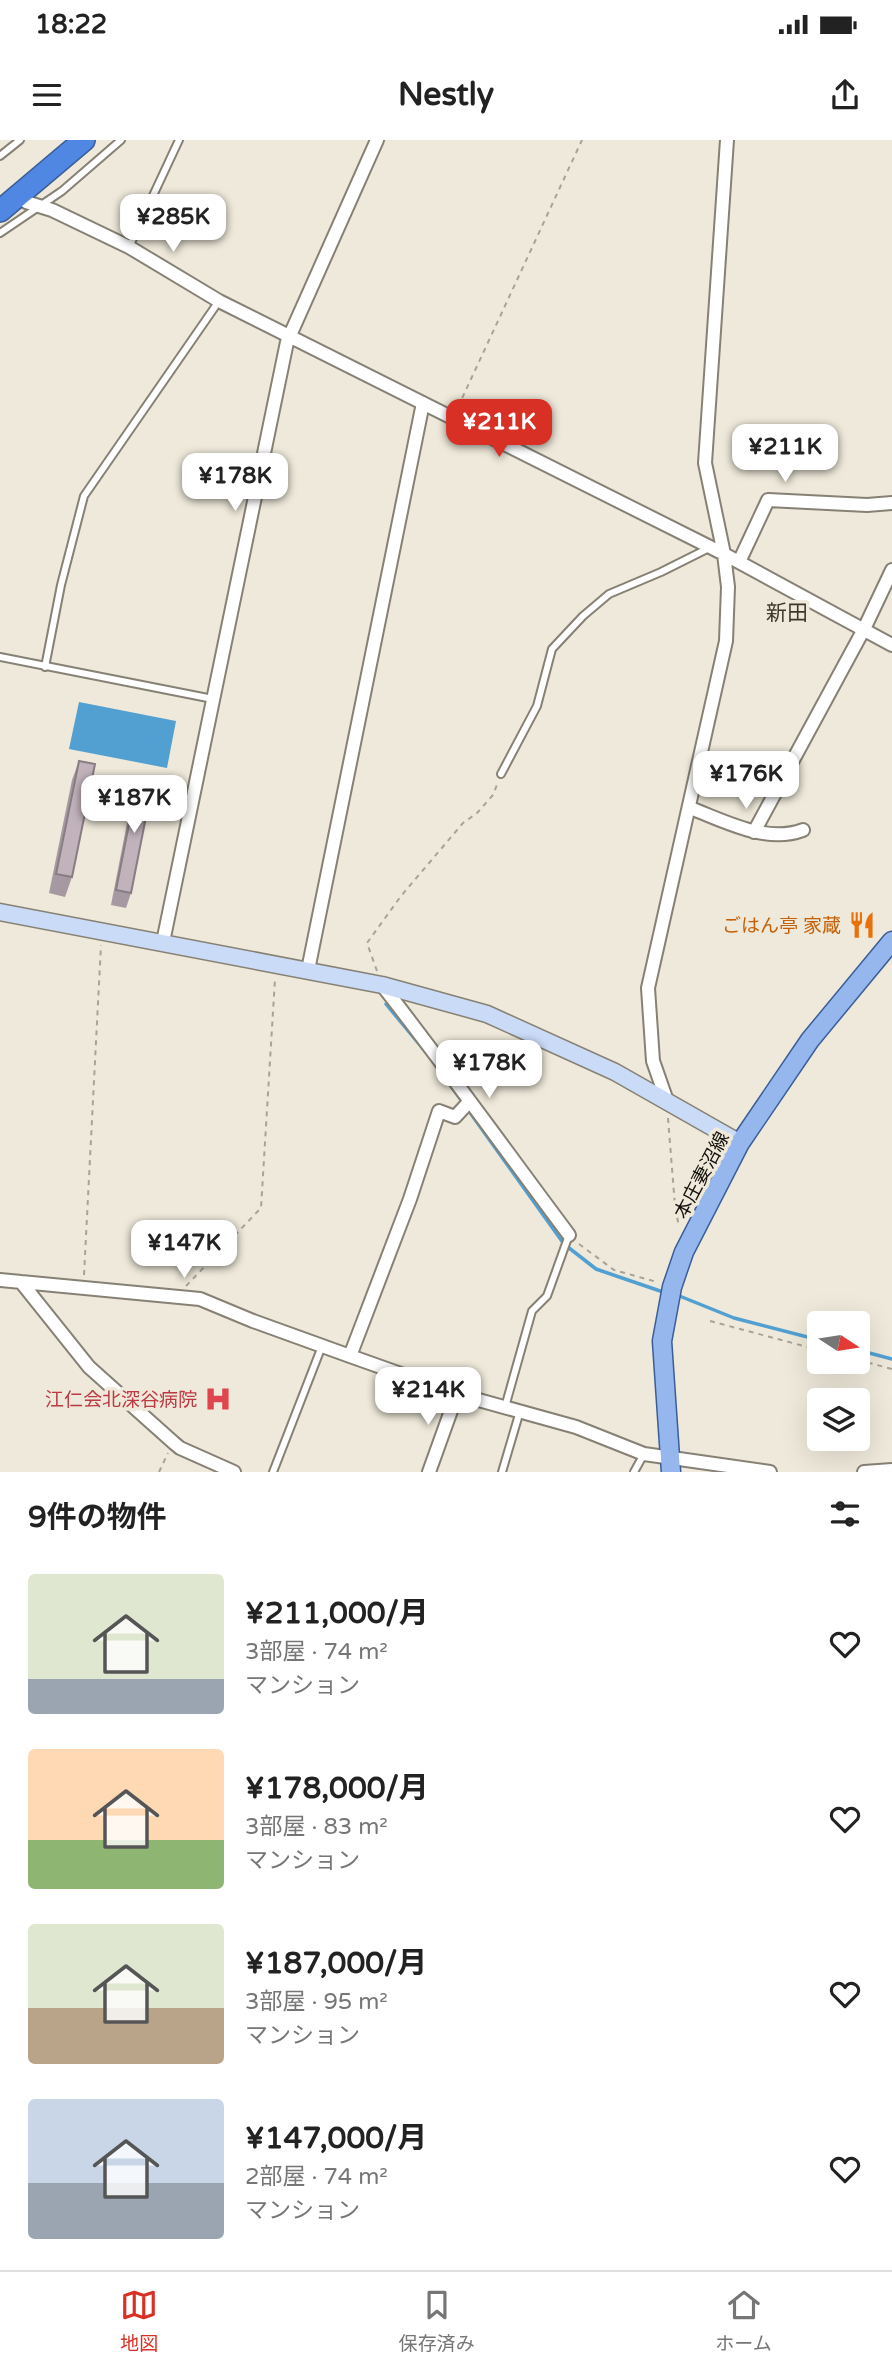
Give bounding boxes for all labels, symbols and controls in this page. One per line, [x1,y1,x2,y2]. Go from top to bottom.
text: 18:22 [35,9,107,40]
icon: menu [28,76,66,114]
text: Nestly [398,76,494,114]
icon: share [826,76,864,114]
pin: ¥285K [124,194,222,254]
text: ¥285K [136,203,210,231]
pin: ¥211K [450,400,548,459]
text: ¥211K [462,408,536,436]
pin: ¥211K [736,424,834,484]
text: ¥211K [748,433,822,461]
pin: ¥178K [186,454,284,513]
text: ¥178K [198,462,272,490]
district label: 新田 [766,601,808,626]
pin: ¥176K [697,752,795,811]
text: ¥176K [709,760,783,788]
pin: ¥187K [85,776,183,835]
text: ¥187K [97,784,171,812]
restaurant icon: ごはん亭 家蔵 [847,910,877,940]
place label: ごはん亭 家蔵 [722,915,841,937]
pin: ¥178K [440,1040,538,1100]
text: ¥178K [452,1049,526,1077]
street label: 本庄妻沼線 [670,1128,734,1223]
pin: ¥147K [135,1220,233,1280]
text: ¥147K [147,1229,221,1257]
north arrow [807,1311,870,1374]
map controls [807,1311,870,1451]
pin: ¥214K [379,1368,477,1427]
text: ¥214K [391,1376,465,1404]
hospital icon: 江仁会北深谷病院 [203,1384,233,1414]
button: layers [807,1388,870,1451]
place label: 江仁会北深谷病院 [45,1389,197,1411]
icon: filters [826,1495,864,1533]
text: 9件の物件 [28,1499,167,1536]
text: ¥211,000/月 [245,1595,429,1632]
icon: home [84,1602,168,1686]
icon: heart [826,1625,864,1663]
text: 3部屋 · 74 m² [245,1638,388,1666]
text: マンション [245,1672,360,1700]
text: ¥178,000/月 [245,1770,429,1807]
icon: home [84,1777,168,1861]
icon: heart [826,1800,864,1838]
text: 3部屋 · 83 m² [245,1813,388,1841]
text: マンション [245,1847,360,1875]
text: ¥187,000/月 [245,1945,427,1982]
icon: home [84,1952,168,2036]
icon: heart [826,1975,864,2013]
text: 3部屋 · 95 m² [245,1988,388,2016]
text: マンション [245,2022,360,2050]
text: ¥147,000/月 [245,2120,427,2157]
icon: home [84,2127,168,2211]
icon: heart [826,2150,864,2188]
text: 2部屋 · 74 m² [245,2163,388,2191]
text: マンション [245,2197,360,2225]
tab: 地図 [120,2286,158,2355]
tab: 保存済み [399,2286,475,2355]
tab: ホーム [715,2286,772,2355]

